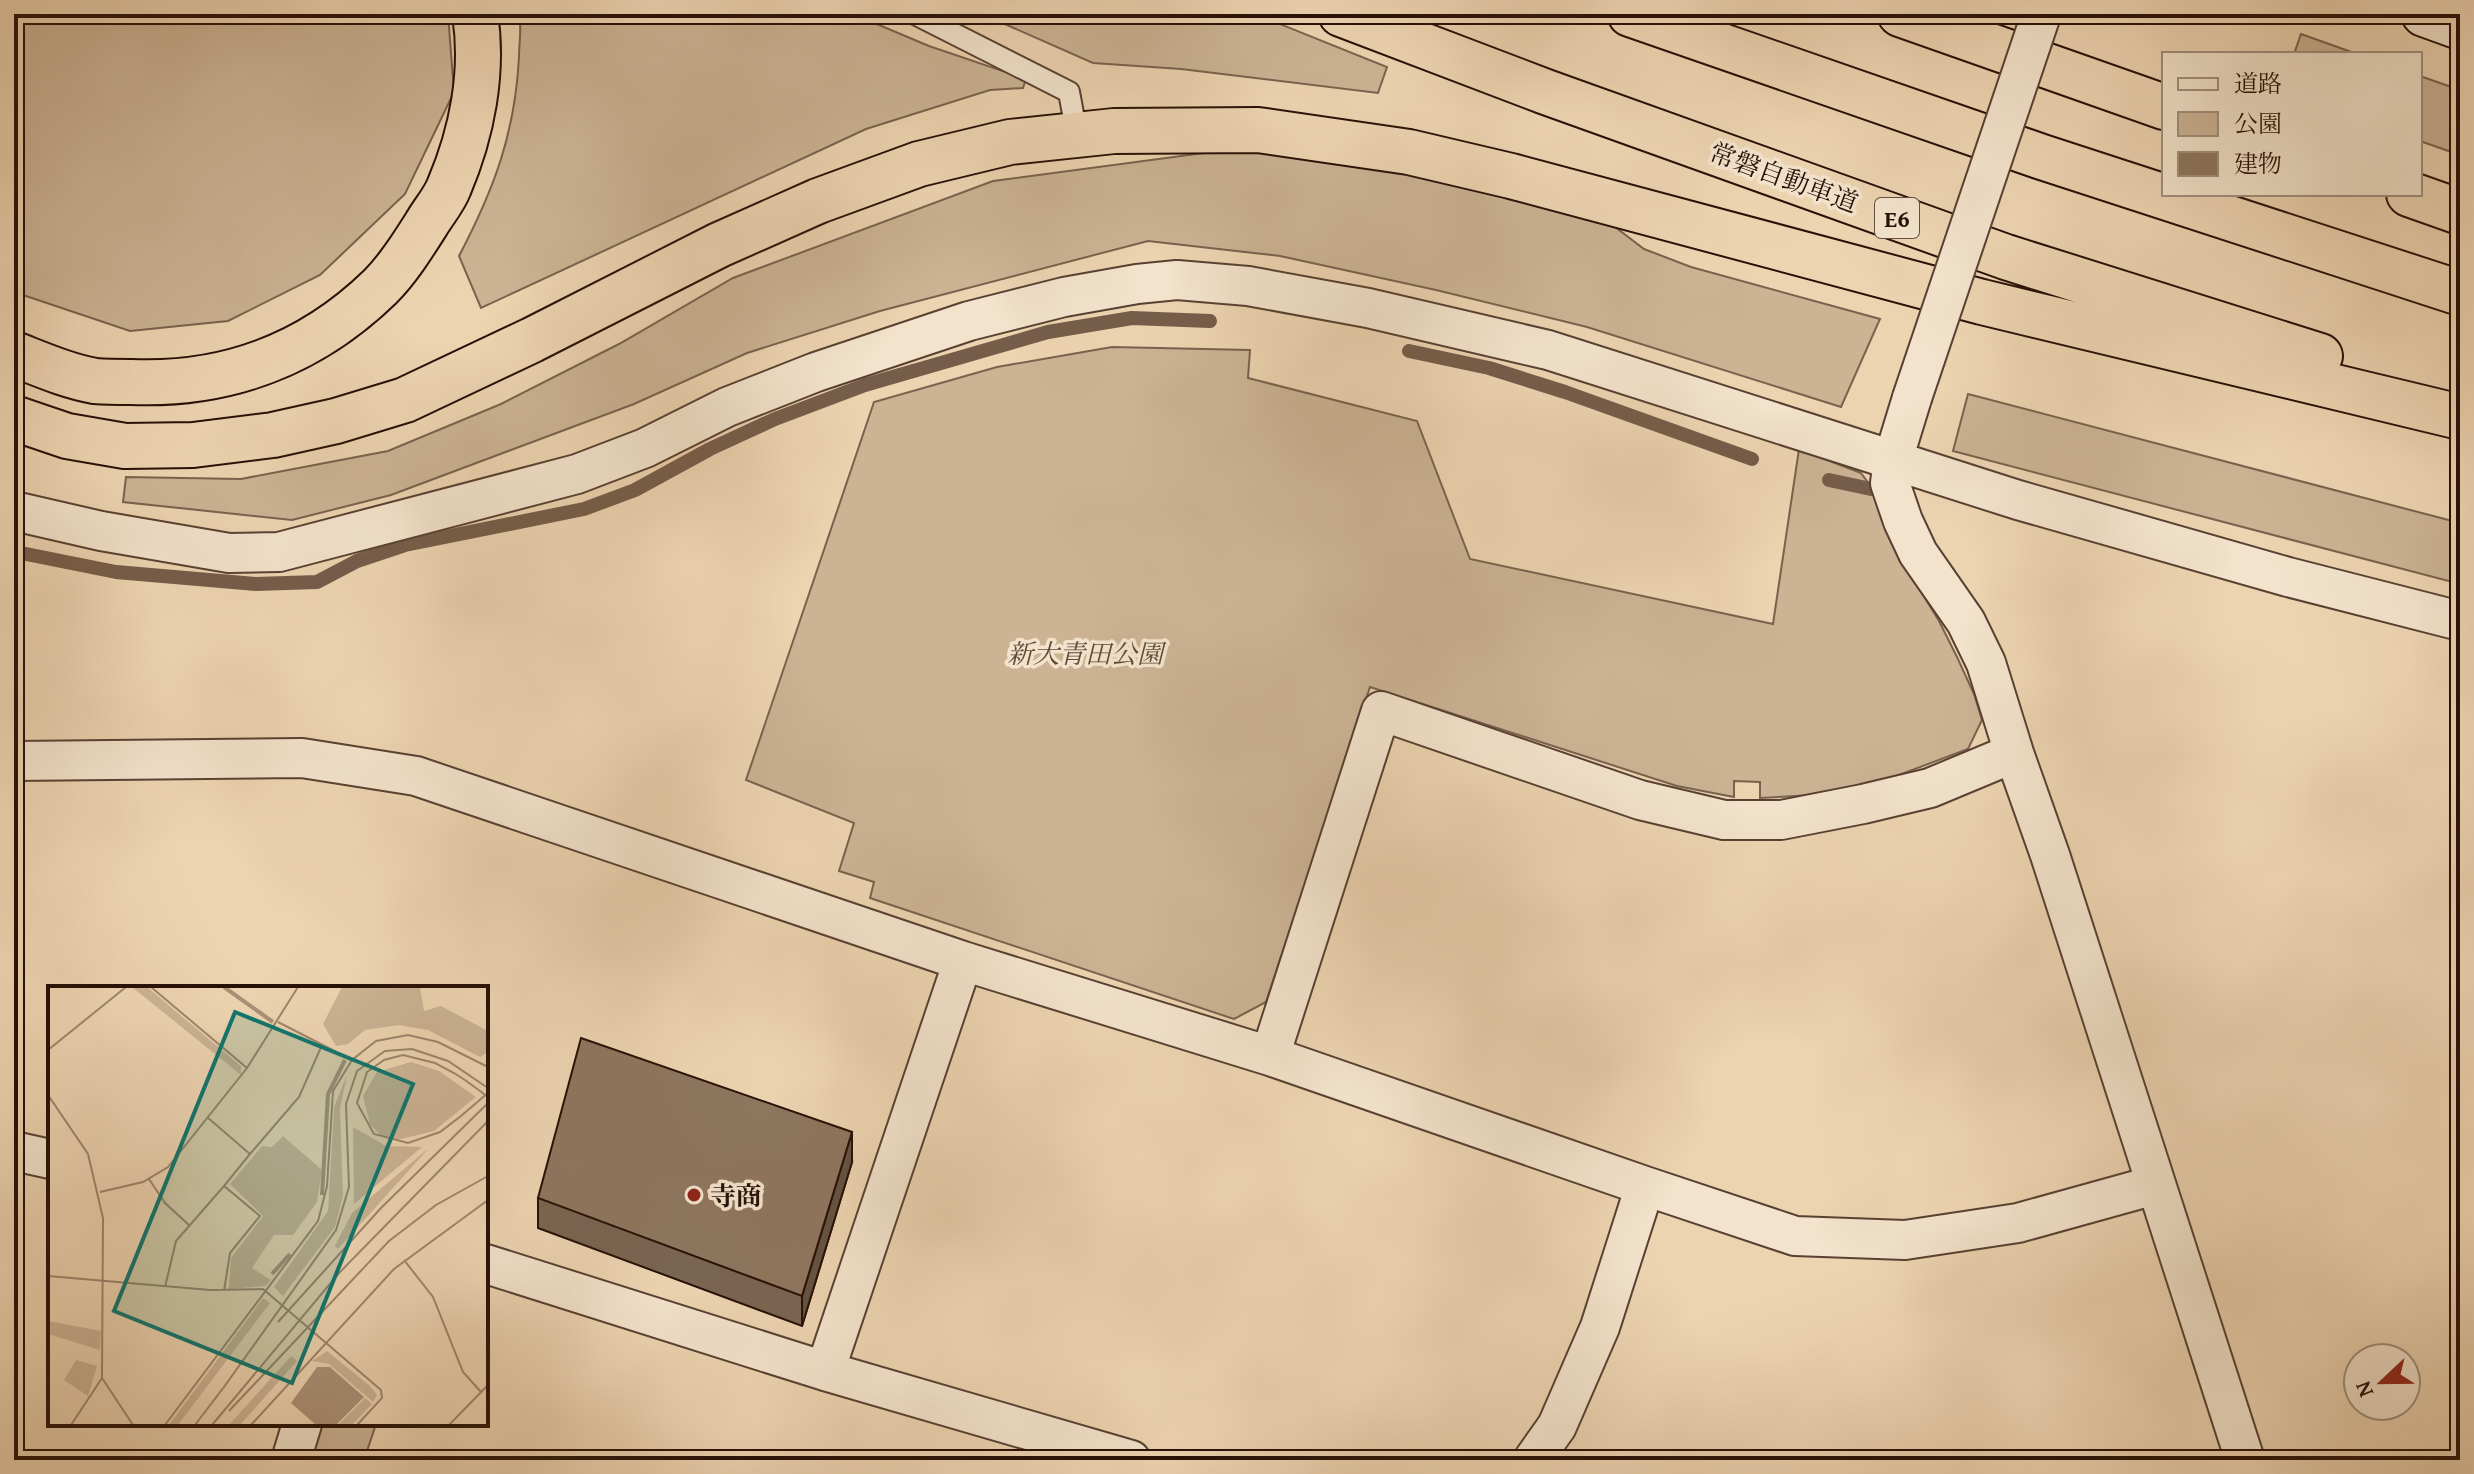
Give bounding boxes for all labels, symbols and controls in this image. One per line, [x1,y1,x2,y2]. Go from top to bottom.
legend [2162,52,2422,196]
text: 道路 [2234,66,2282,101]
text: 公園 [2234,106,2282,141]
street label: 常磐自動車道 [1704,132,1864,222]
text: 建物 [2234,146,2282,181]
road number: E6 [1875,198,1919,238]
park label: 新大青田公園 [1007,634,1167,673]
inset map [48,986,488,1426]
place label: 寺商 [710,1176,762,1215]
marker: 寺商 [685,1186,703,1204]
north arrow [2342,1342,2422,1422]
text: N [2346,1376,2381,1402]

